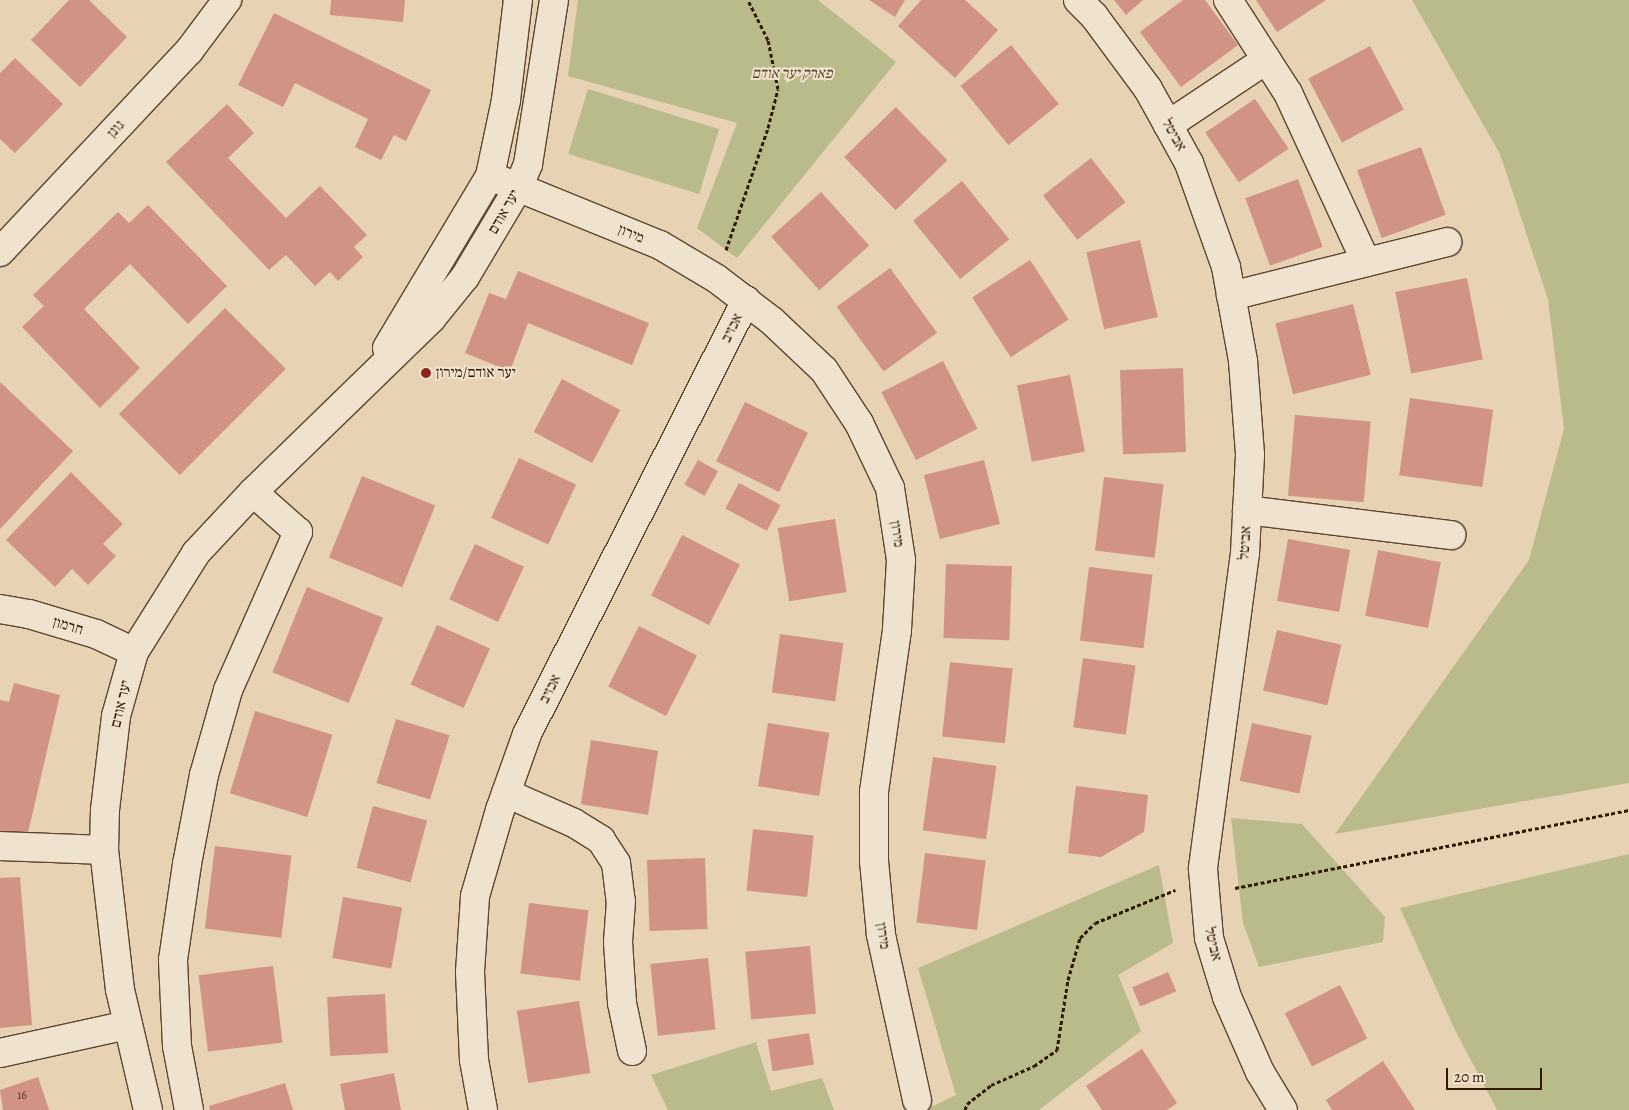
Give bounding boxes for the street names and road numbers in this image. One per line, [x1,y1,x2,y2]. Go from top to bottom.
street label: גונן [103,116,129,142]
street label: אביטל [1158,116,1190,154]
street label: יער אודם [484,187,524,237]
street label: מירון [615,221,647,247]
street label: אכזיב [717,310,747,346]
street label: מירון [886,519,908,549]
street label: אביטל [1235,525,1255,561]
street label: חרמון [51,613,85,639]
street label: אכזיב [535,671,565,707]
street label: יער אודם [107,678,135,730]
street label: מירון [872,921,894,951]
street label: אביטל [1200,925,1226,963]

